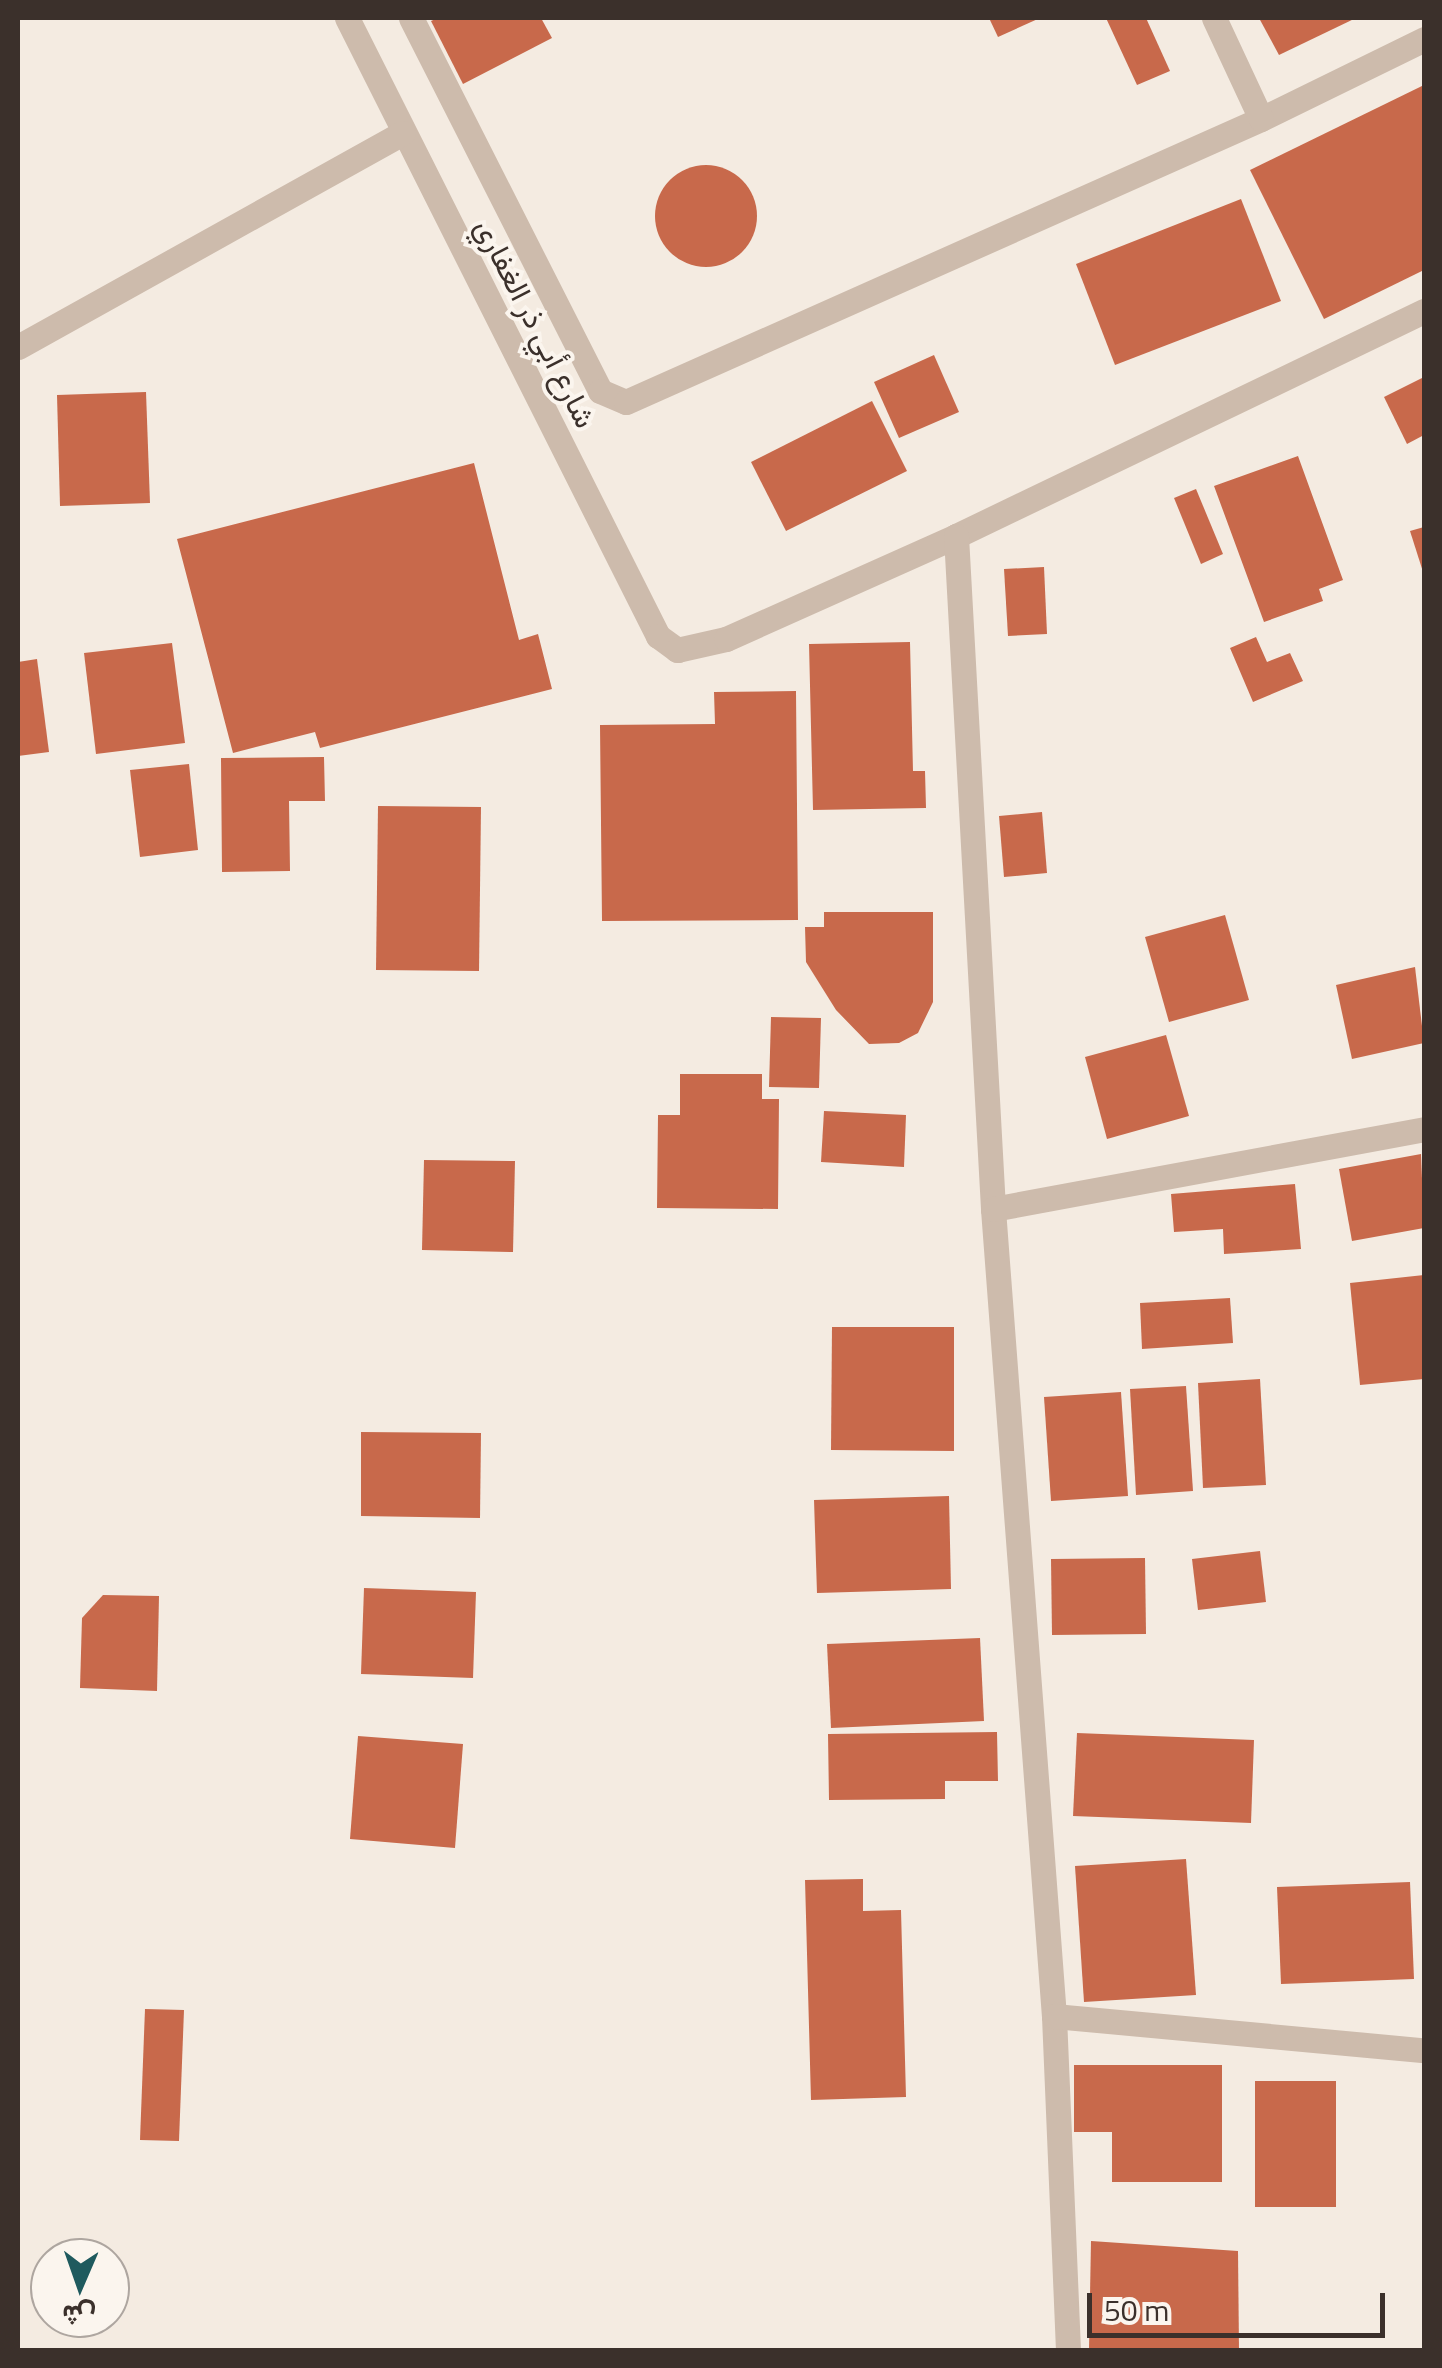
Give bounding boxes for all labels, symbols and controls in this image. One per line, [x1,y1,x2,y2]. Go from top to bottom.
street label: شارع أبي ذر الغفاري [468,212,604,434]
north arrow [30,2238,130,2338]
scale bar [1092,2273,1390,2335]
text: 50 m [1104,2287,1169,2333]
text: ش [61,2294,97,2339]

